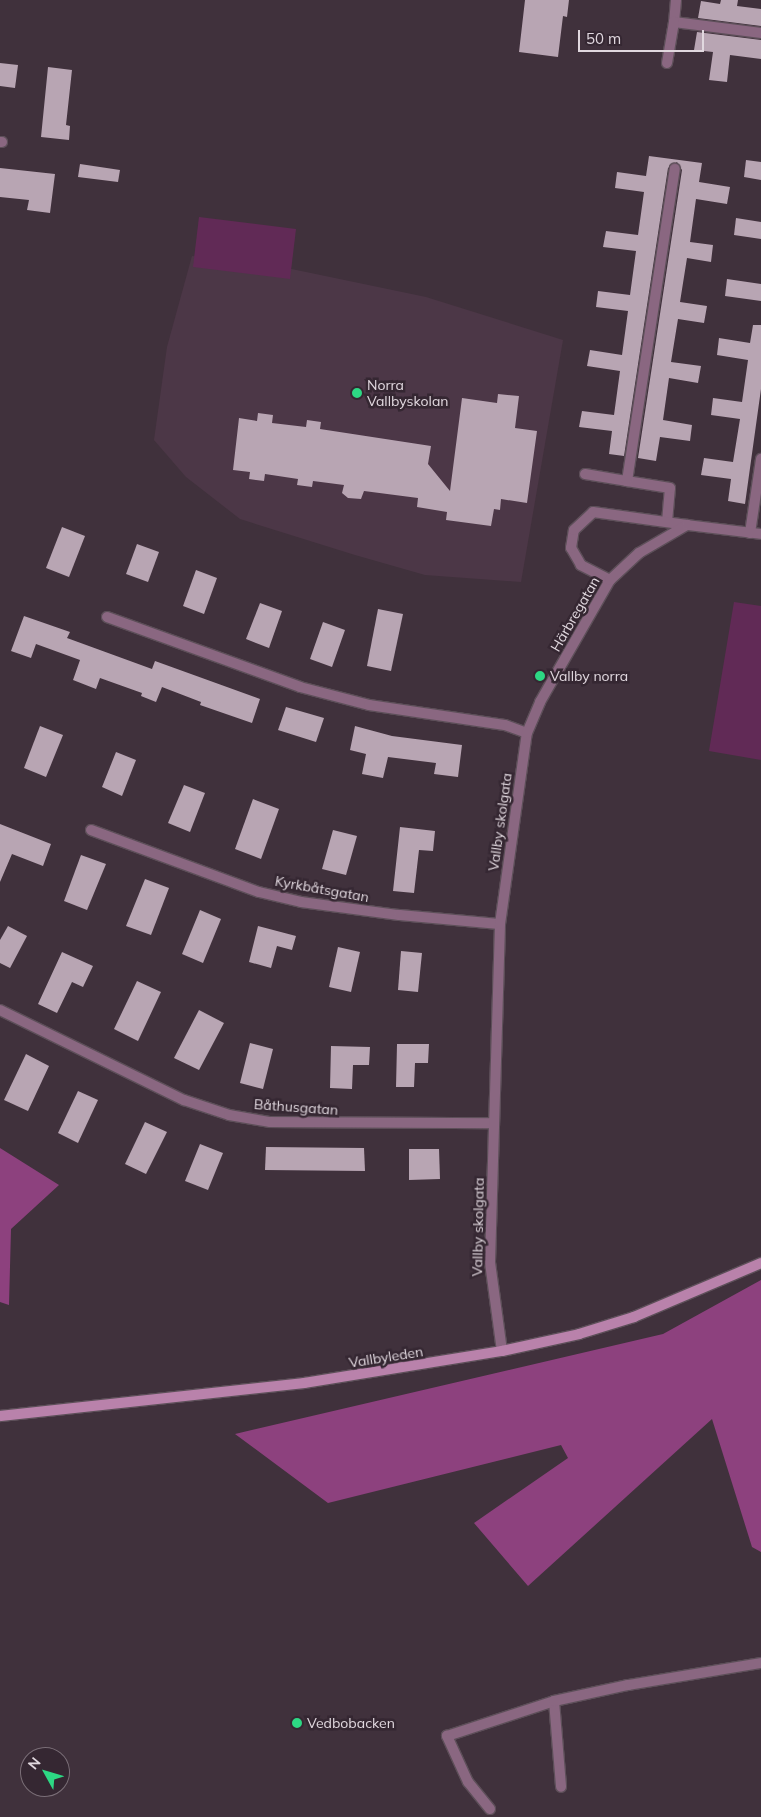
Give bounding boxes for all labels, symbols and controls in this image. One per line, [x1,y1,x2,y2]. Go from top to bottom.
scale bar [581,20,707,52]
text: 50 m [586,29,621,48]
place label: Norra Vallbyskolan [367,377,449,410]
marker: Norra Vallbyskolan [351,387,363,399]
street label: Härbregatan [547,574,603,654]
place label: Vallby norra [550,668,628,684]
marker: Vallby norra [534,670,546,682]
street label: Vallby skolgata [485,772,515,872]
street label: Kyrkbåtsgatan [274,872,370,906]
street label: Båthusgatan [253,1096,339,1118]
street label: Vallby skolgata [469,1177,487,1277]
street label: Vallbyleden [348,1343,424,1371]
place label: Vedbobacken [307,1715,395,1731]
marker: Vedbobacken [291,1717,303,1729]
north arrow [20,1747,70,1797]
text: N [24,1753,44,1773]

